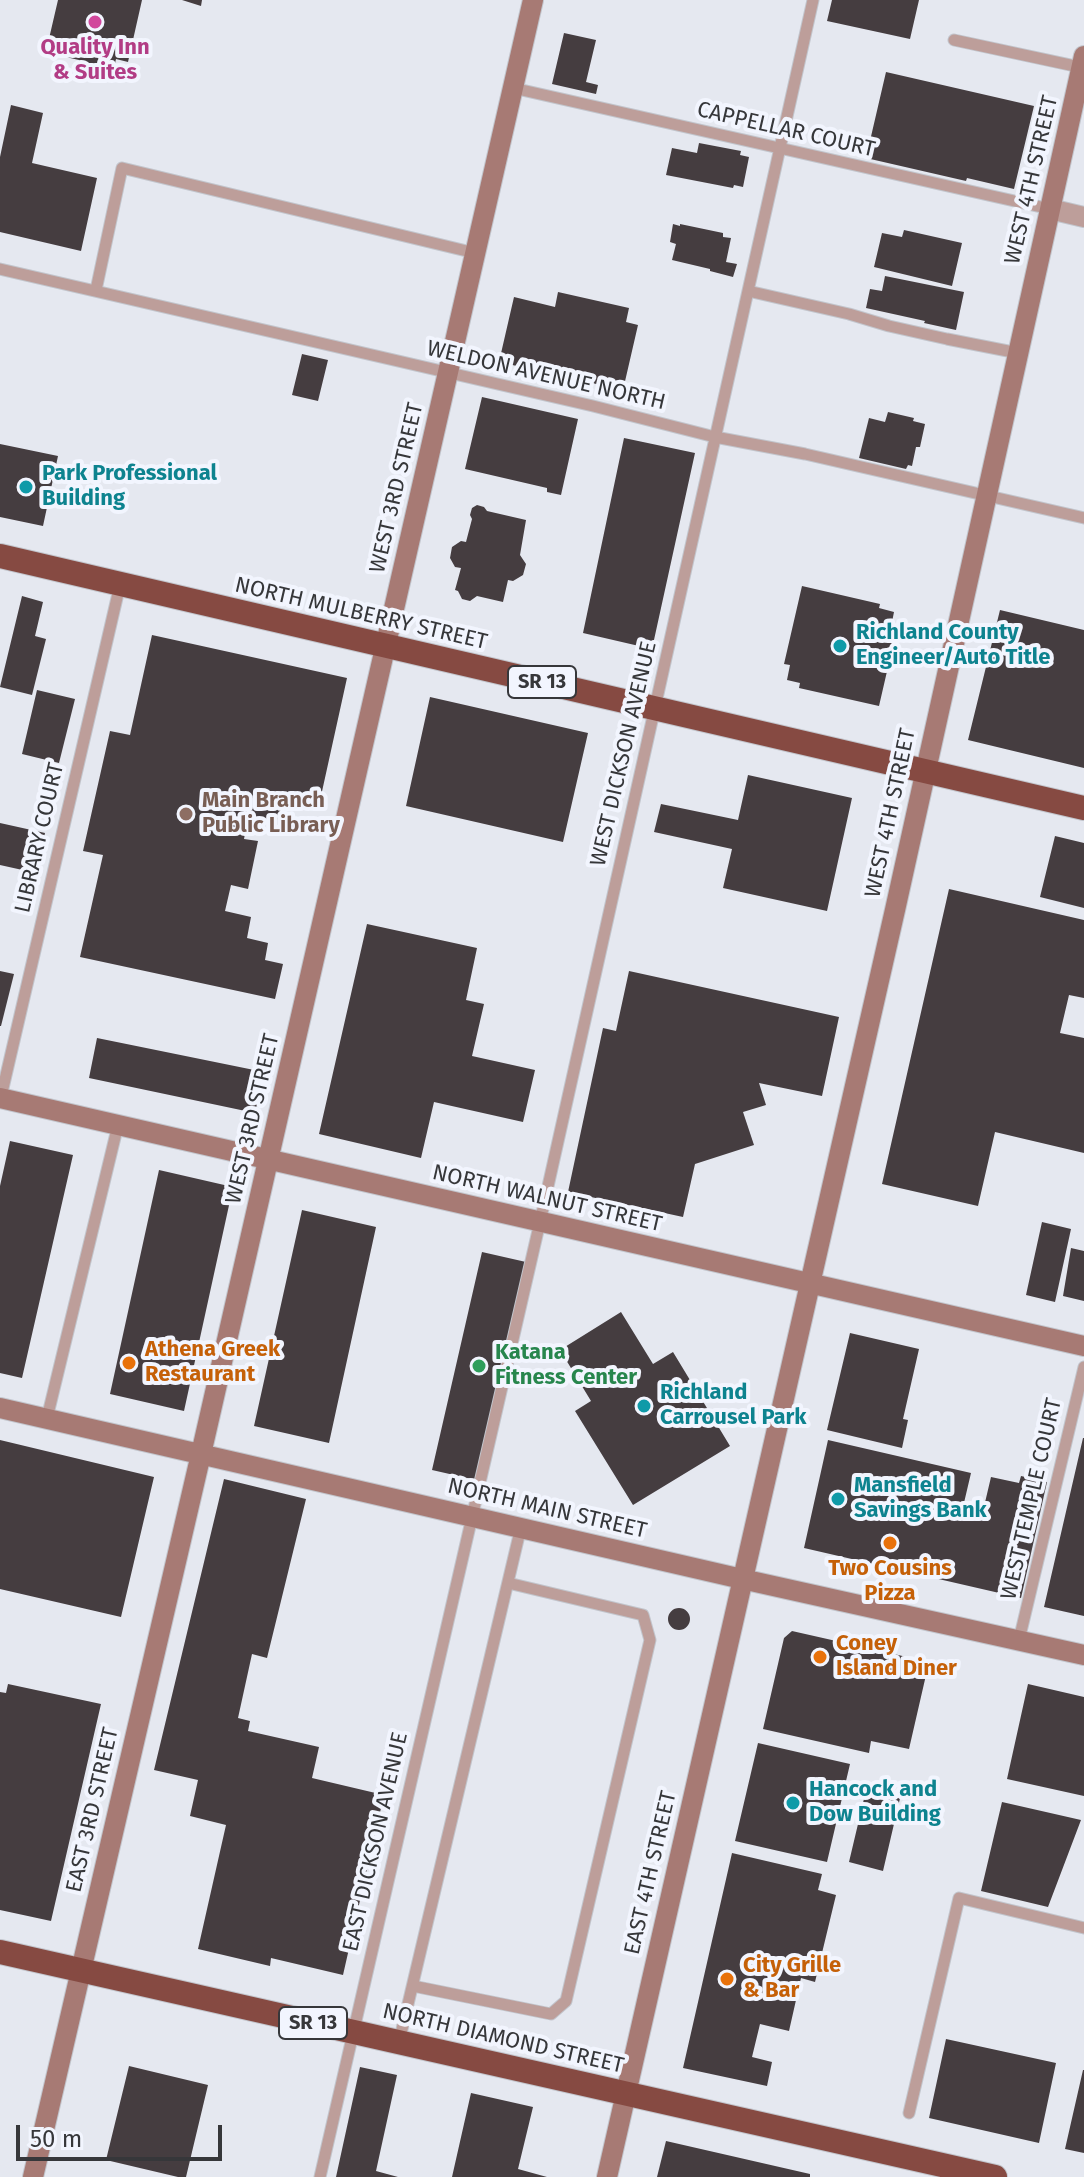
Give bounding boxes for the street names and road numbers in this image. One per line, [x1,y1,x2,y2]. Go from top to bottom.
street label: WEST 4TH STREET [1000,93,1064,267]
street label: CAPPELLAR COURT [694,97,878,163]
street label: WELDON AVENUE NORTH [424,336,668,416]
street label: WEST 3RD STREET [365,400,429,576]
street label: NORTH MULBERRY STREET [232,572,490,656]
street label: WEST DICKSON AVENUE [585,639,663,869]
road number: SR 13 [508,666,576,698]
street label: WEST 4TH STREET [860,726,922,900]
street label: LIBRARY COURT [10,760,70,916]
street label: WEST 3RD STREET [221,1031,285,1207]
street label: NORTH WALNUT STREET [430,1160,664,1238]
street label: WEST TEMPLE COURT [996,1396,1068,1602]
street label: NORTH MAIN STREET [445,1473,649,1545]
street label: EAST 3RD STREET [61,1725,125,1895]
street label: EAST DICKSON AVENUE [338,1730,414,1954]
street label: EAST 4TH STREET [619,1789,683,1957]
street label: NORTH DIAMOND STREET [380,1998,626,2080]
road number: SR 13 [279,2007,347,2039]

